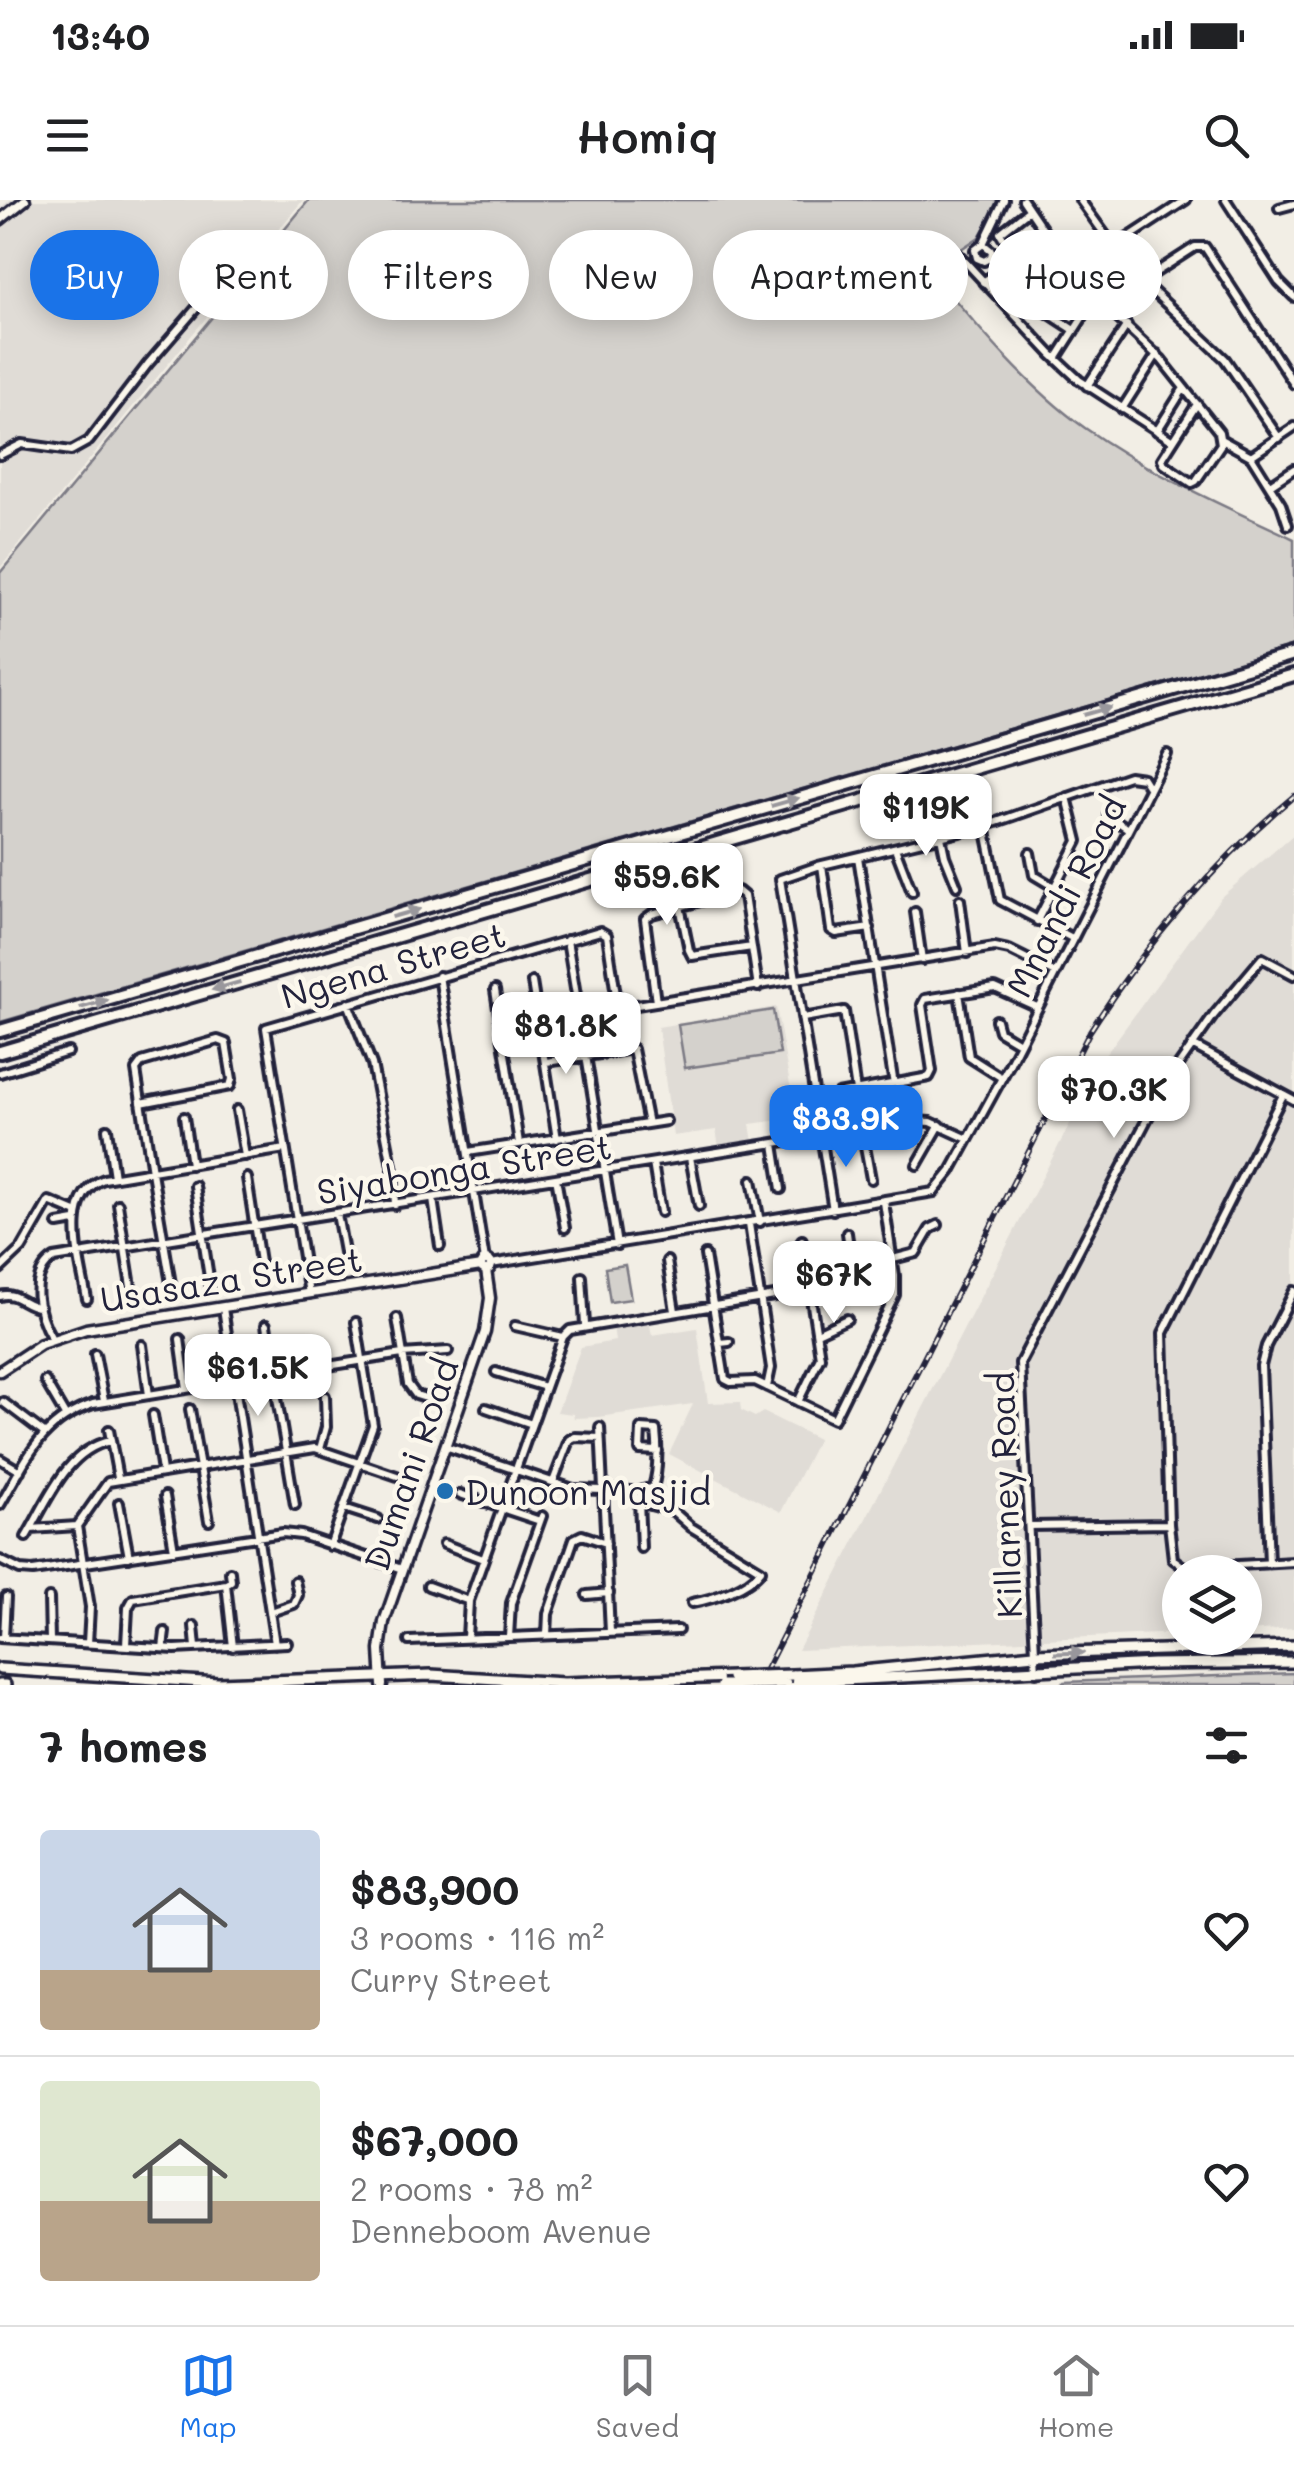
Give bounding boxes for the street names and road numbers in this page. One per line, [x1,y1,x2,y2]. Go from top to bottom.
street label: Mnandi Road [995,788,1135,1004]
street label: Ngena Street [275,910,511,1018]
street label: Siyabonga Street [313,1122,615,1214]
street label: Usasaza Street [97,1235,365,1321]
street label: Dumani Road [352,1352,468,1576]
street label: Killarney Road [977,1371,1031,1619]

